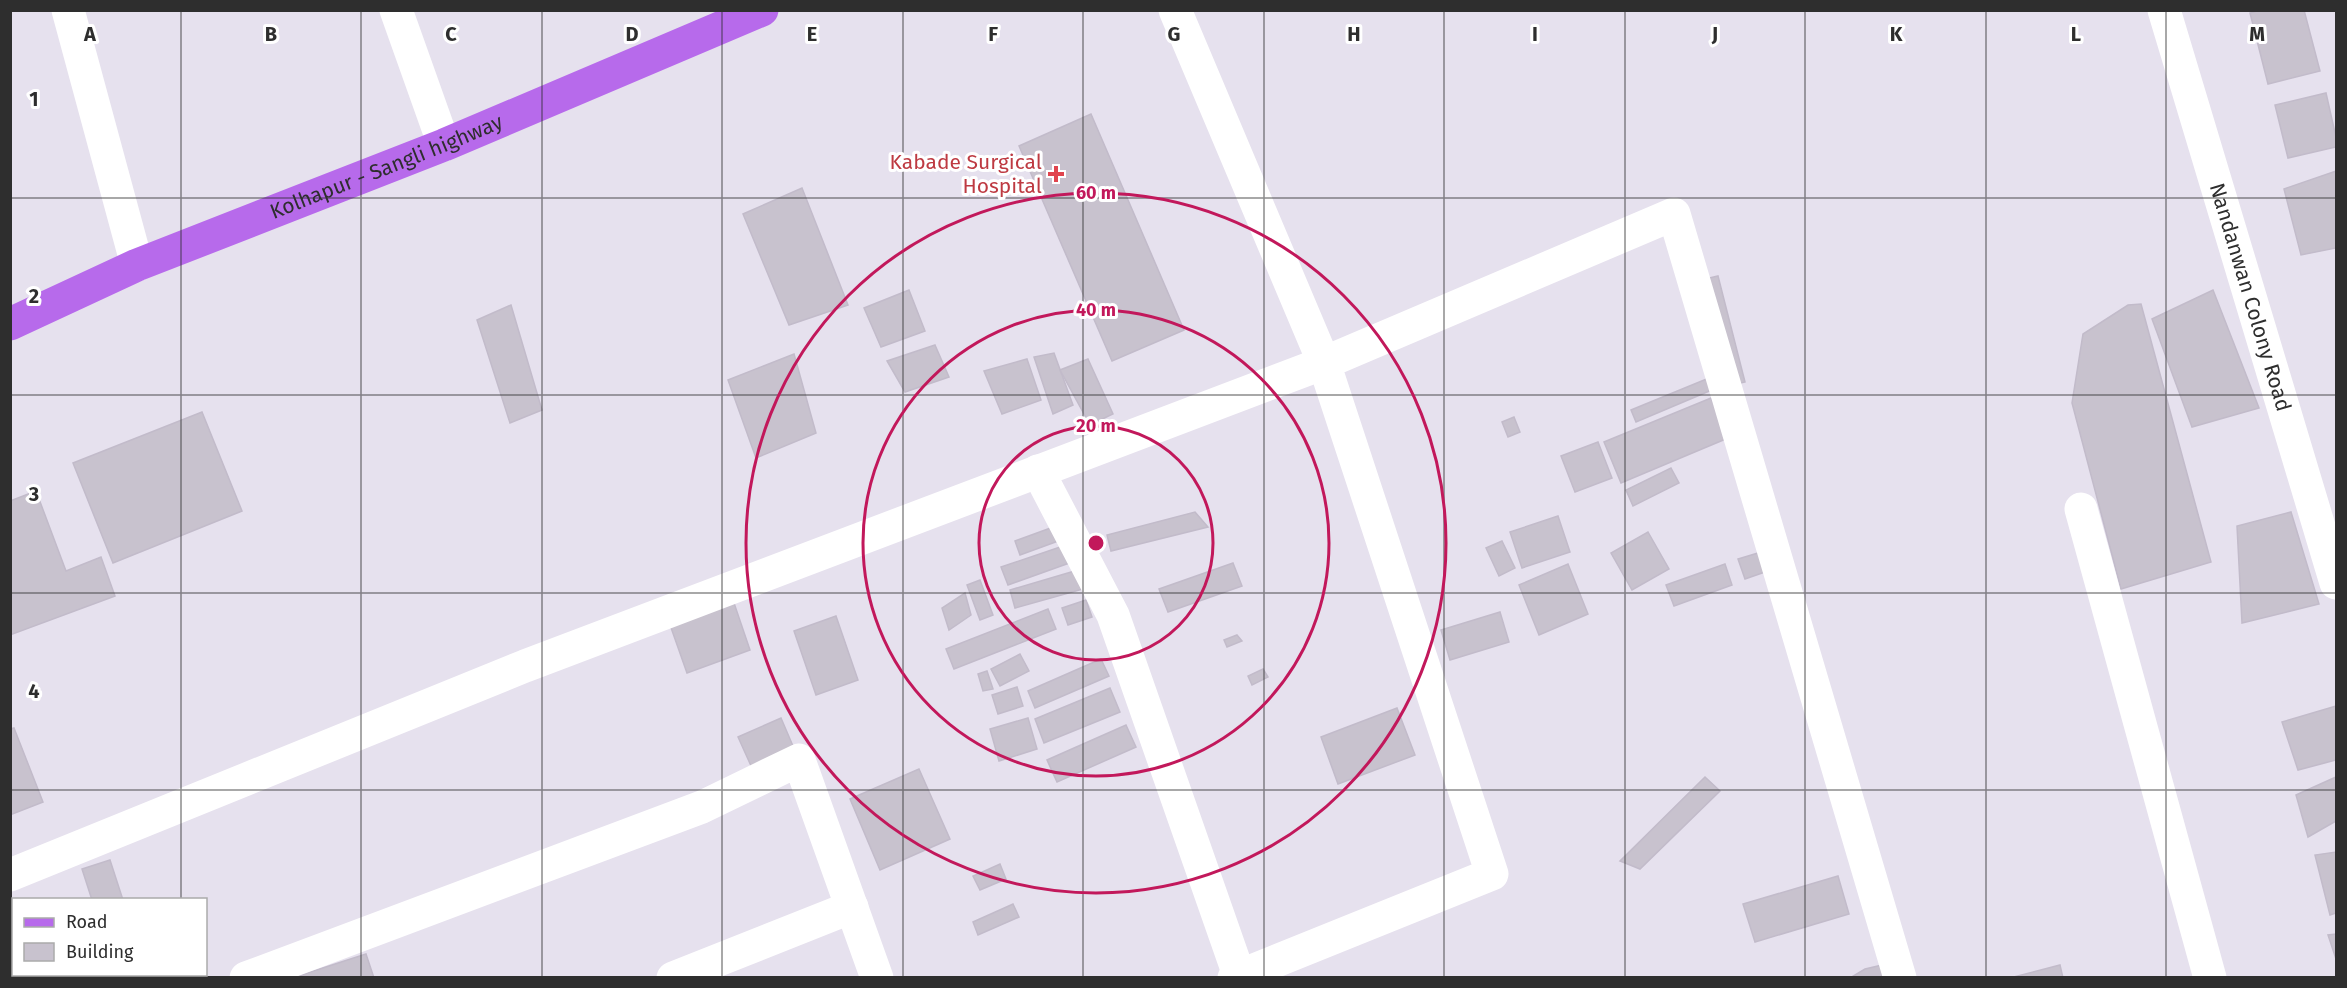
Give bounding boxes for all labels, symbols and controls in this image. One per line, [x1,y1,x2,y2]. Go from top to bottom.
text: A [83,22,97,46]
text: B [265,22,277,46]
text: C [445,22,457,46]
text: D [625,22,639,46]
text: E [807,22,817,46]
text: F [988,22,998,46]
text: G [1168,22,1180,46]
text: H [1347,22,1361,46]
text: I [1532,22,1538,46]
text: J [1711,22,1718,46]
text: K [1890,22,1903,46]
text: L [2071,22,2081,46]
text: M [2249,22,2265,46]
text: 1 [29,87,39,111]
street label: Kolhapur - Sangli highway [266,108,507,225]
place label: Kabade Surgical Hospital [890,149,1042,199]
marker: Kabade Surgical Hospital [1047,165,1065,183]
street label: Nandanwan Colony Road [2204,180,2297,415]
text: 60 m [1076,182,1116,204]
text: 2 [29,284,39,308]
text: 40 m [1076,299,1116,321]
text: 20 m [1076,415,1116,437]
text: 3 [28,482,39,506]
centre of rings [1086,533,1106,553]
text: 4 [28,679,40,703]
legend [12,898,207,976]
text: Road [66,911,108,933]
text: Building [66,941,134,963]

